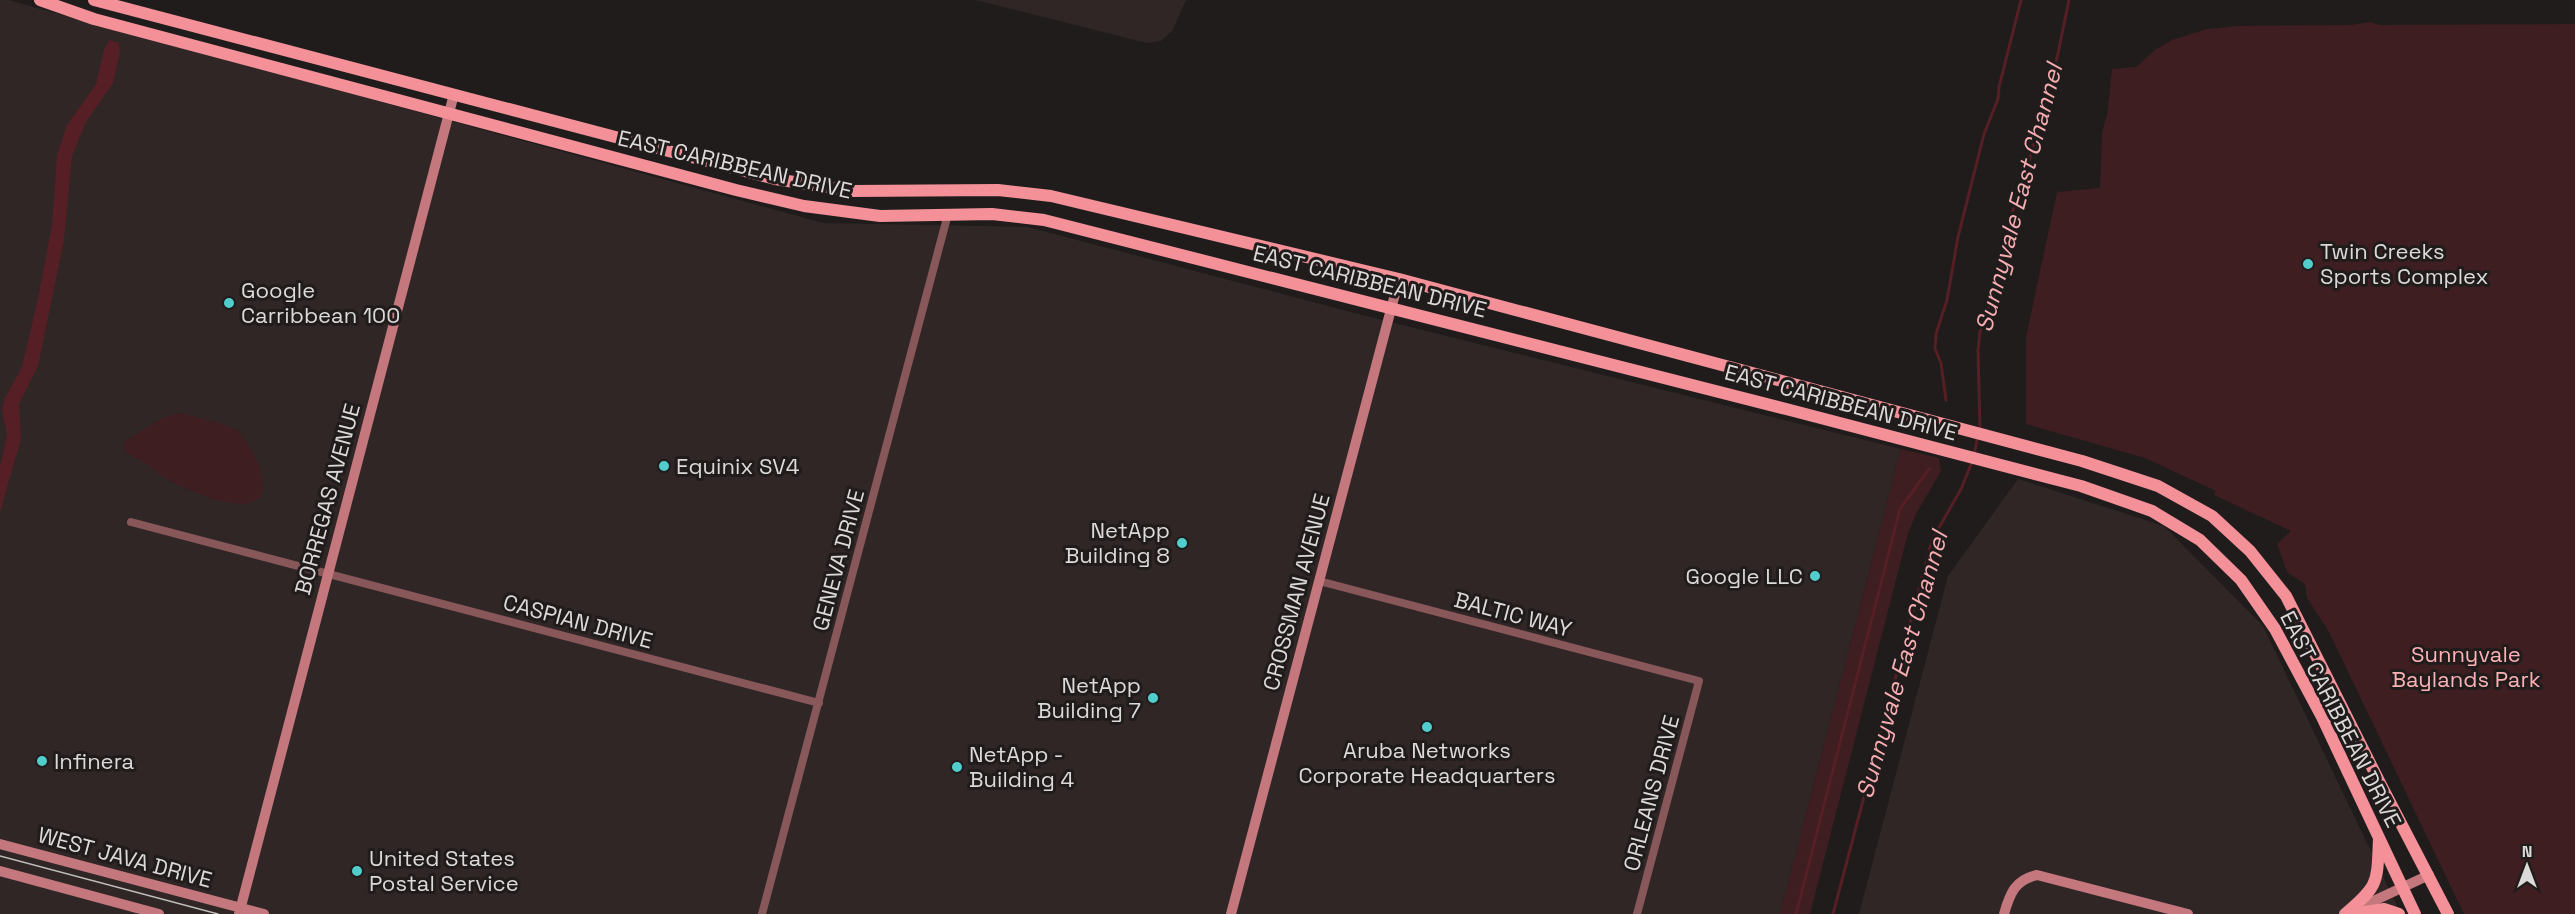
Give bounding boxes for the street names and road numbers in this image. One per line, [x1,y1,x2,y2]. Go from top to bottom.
street label: EAST CARIBBEAN DRIVE [615,123,855,205]
street label: EAST CARIBBEAN DRIVE [1250,238,1490,324]
street label: EAST CARIBBEAN DRIVE [1722,357,1960,447]
street label: BORREGAS AVENUE [288,400,366,598]
street label: GENEVA DRIVE [806,486,870,634]
street label: CROSSMAN AVENUE [1256,490,1336,694]
street label: BALTIC WAY [1451,585,1575,643]
street label: CASPIAN DRIVE [500,588,656,654]
street label: EAST CARIBBEAN DRIVE [2274,606,2408,832]
street label: ORLEANS DRIVE [1617,712,1685,874]
street label: WEST JAVA DRIVE [35,820,215,894]

